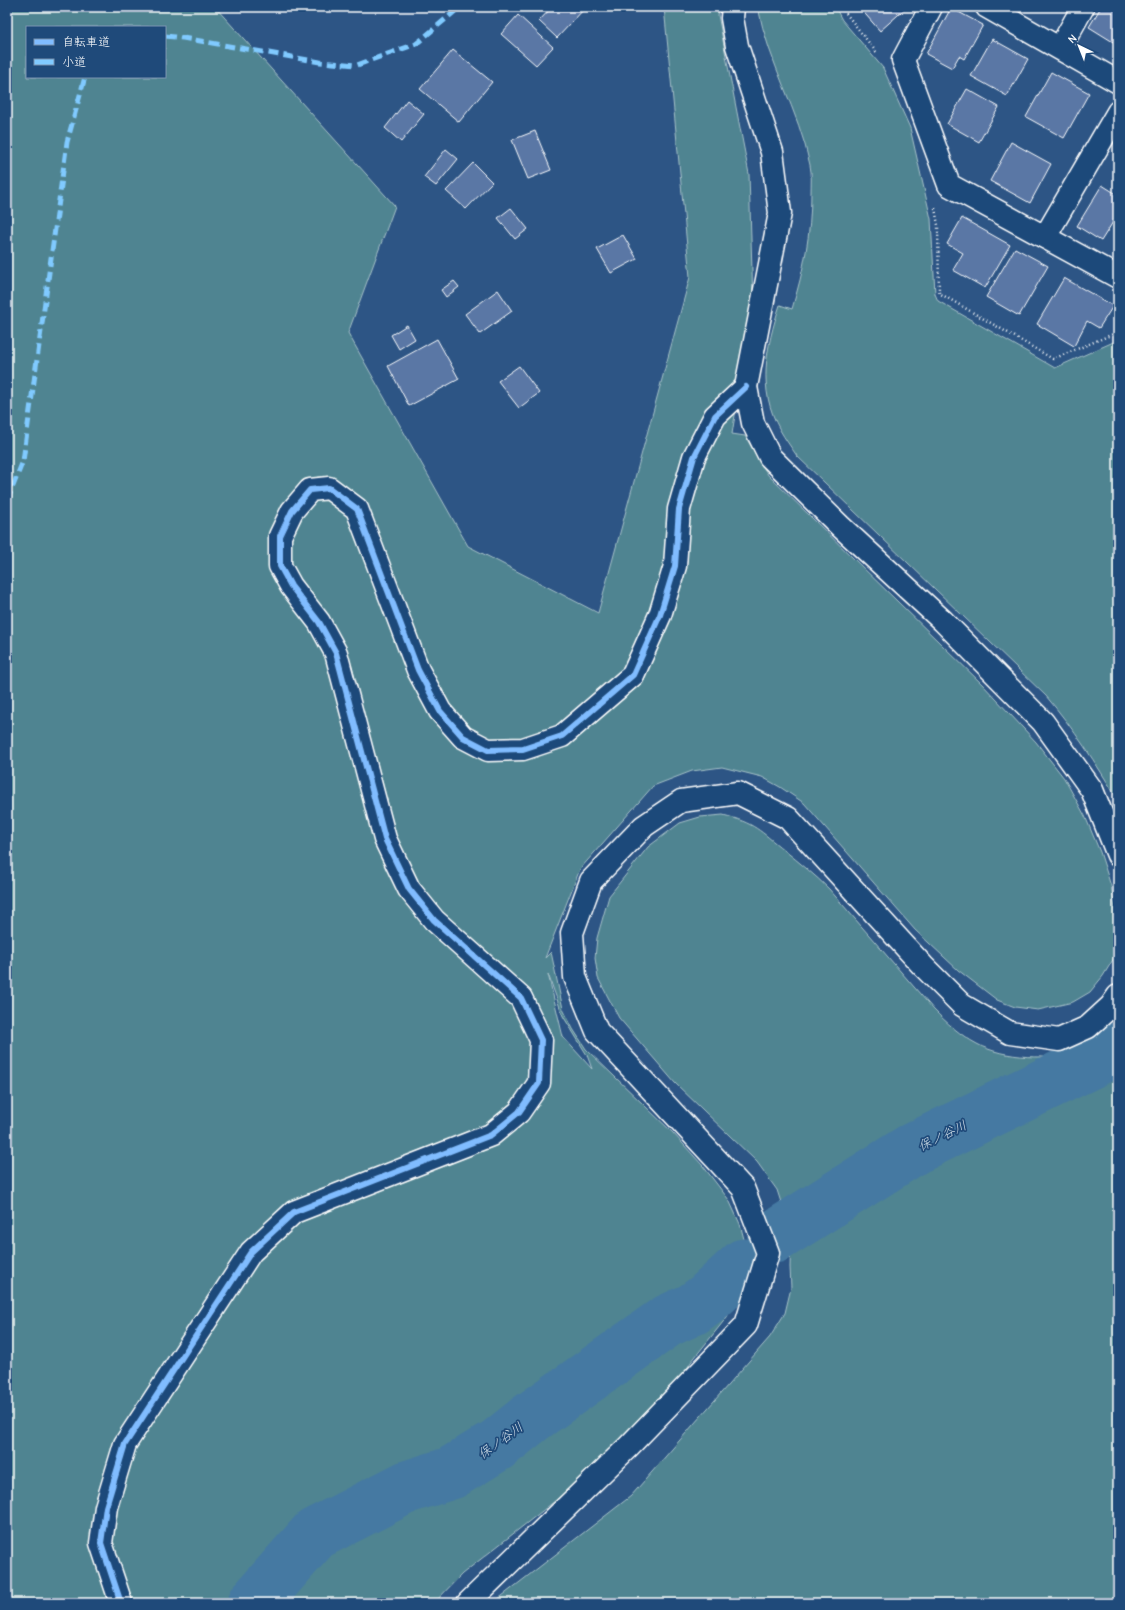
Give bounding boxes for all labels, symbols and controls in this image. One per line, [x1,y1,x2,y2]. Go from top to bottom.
legend [26,26,166,78]
north arrow [1059,26,1099,66]
text: N [1065,32,1080,46]
text: 自転車道 [62,35,110,49]
text: 小道 [62,55,86,69]
water label: 保ノ谷川 [916,1117,969,1154]
water label: 保ノ谷川 [475,1419,526,1462]

